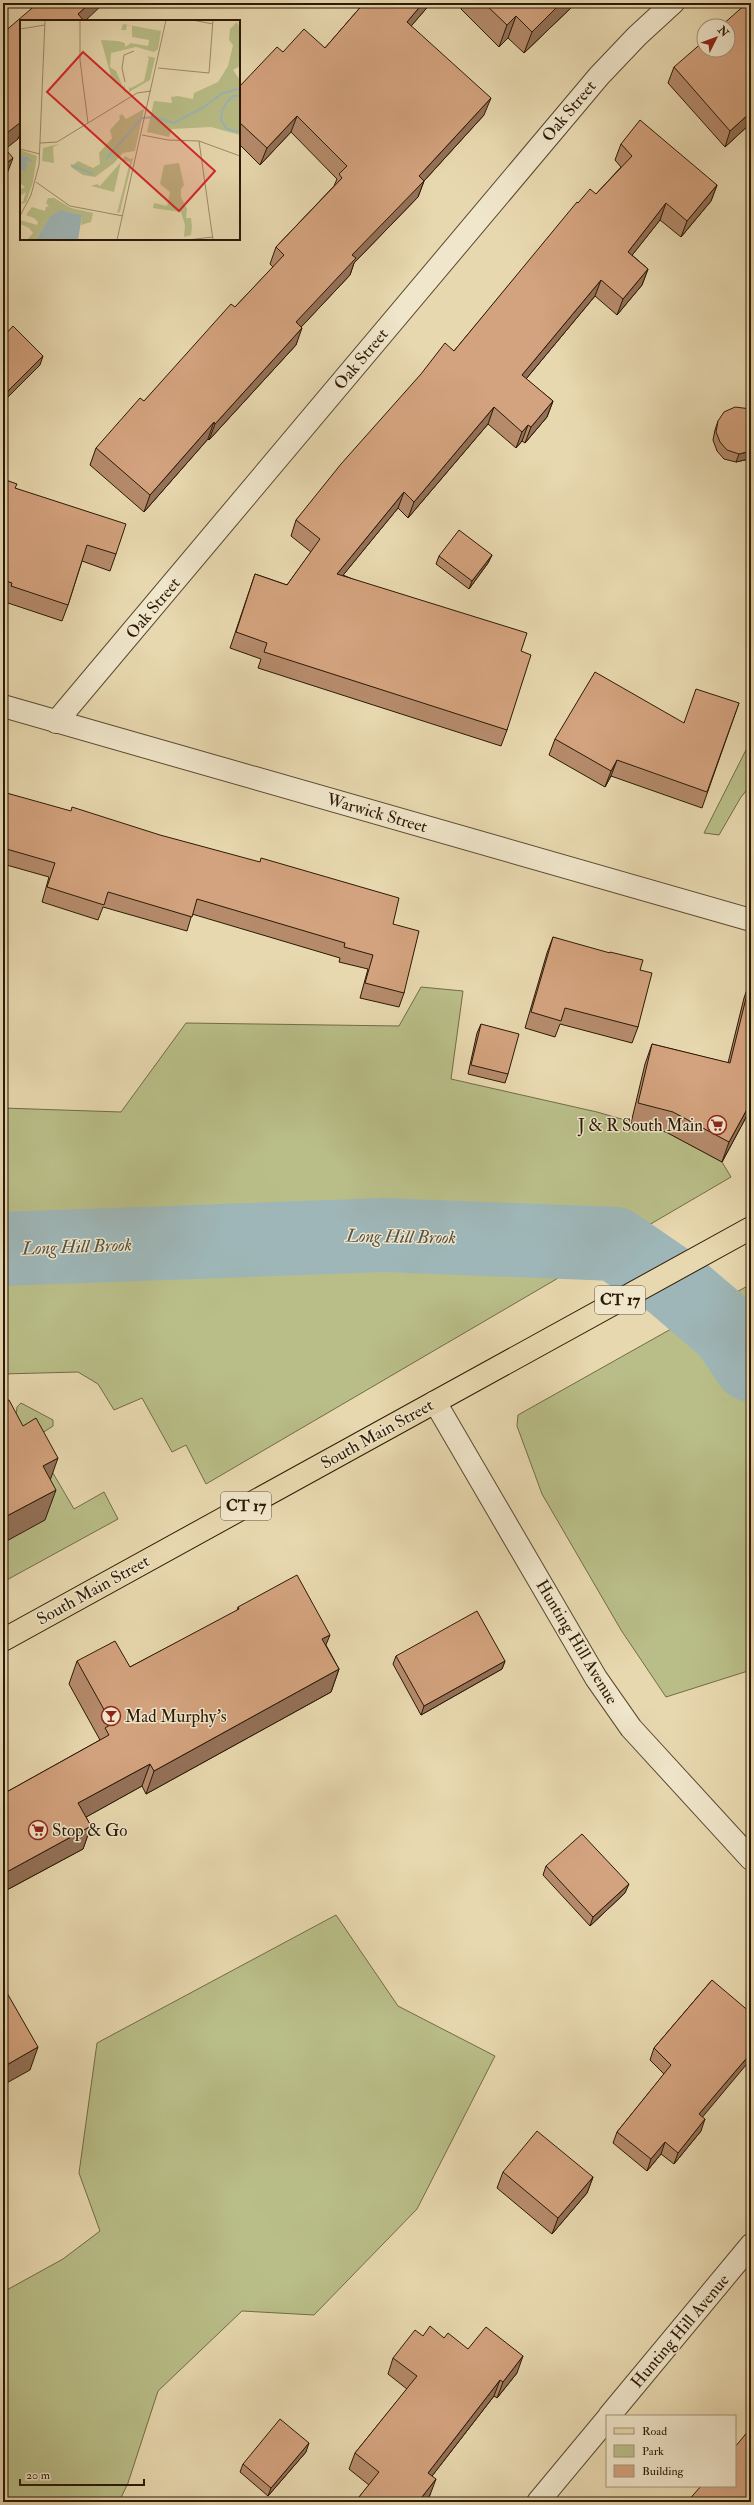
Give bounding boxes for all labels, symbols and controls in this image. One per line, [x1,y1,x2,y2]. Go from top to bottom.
north arrow [696,18,736,58]
inset map [20,20,240,240]
text: N [714,23,732,41]
street label: Oak Street [537,76,601,146]
street label: Oak Street [329,324,393,394]
street label: Oak Street [121,573,185,643]
street label: Warwick Street [323,788,430,838]
supermarket icon: J & R South Main [706,1114,728,1136]
place label: J & R South Main [577,1115,703,1137]
water label: Long Hill Brook [345,1225,456,1249]
water label: Long Hill Brook [21,1234,132,1260]
road number: CT 17 [595,1286,645,1314]
street label: South Main Street [317,1394,437,1474]
road number: CT 17 [221,1492,271,1520]
street label: South Main Street [33,1550,153,1630]
street label: Hunting Hill Avenue [531,1576,623,1708]
bar icon: Mad Murphy’s [100,1705,122,1727]
place label: Mad Murphy’s [125,1706,227,1728]
supermarket icon: Stop & Go [27,1819,49,1841]
place label: Stop & Go [52,1820,128,1842]
street label: Hunting Hill Avenue [626,2270,734,2392]
legend [606,2415,736,2487]
text: Road [642,2424,667,2439]
text: Park [642,2444,664,2459]
scale bar [20,2461,144,2487]
text: Building [642,2464,685,2479]
text: 20 m [26,2468,51,2483]

